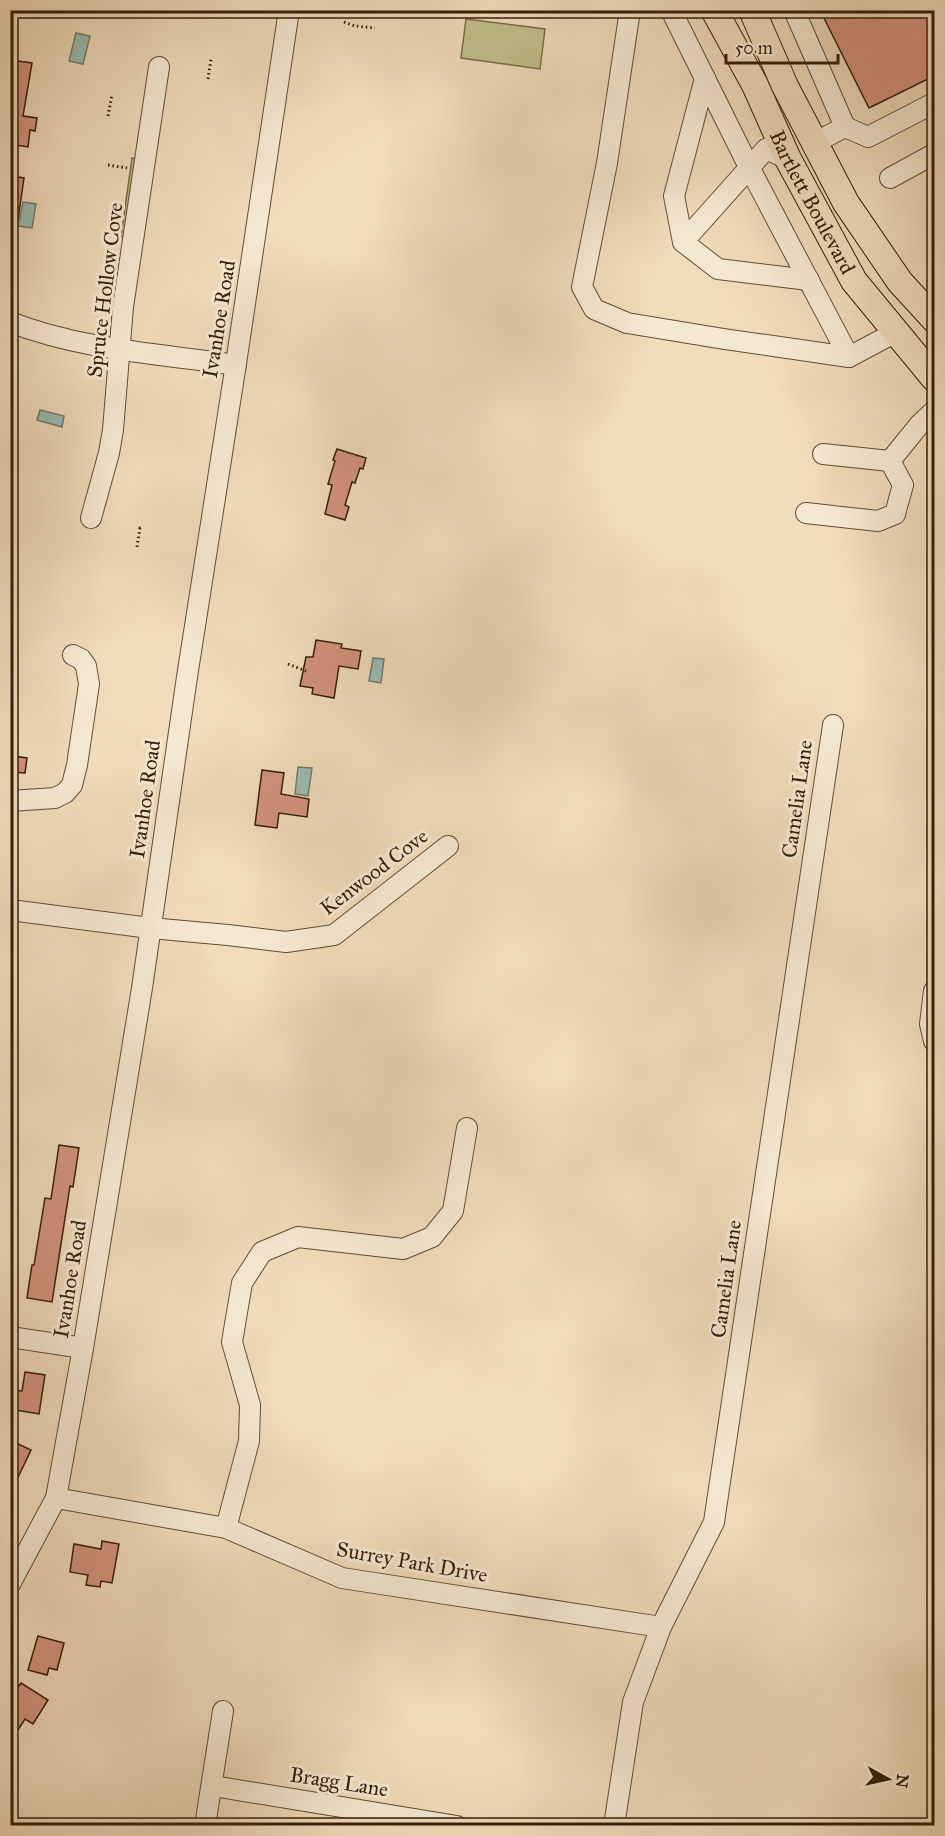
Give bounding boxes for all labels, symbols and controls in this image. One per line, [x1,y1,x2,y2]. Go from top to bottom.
scale bar [726,27,838,65]
text: 50 m [735,37,773,59]
street label: Bartlett Boulevard [764,126,861,279]
street label: Spruce Hollow Cove [81,201,129,379]
street label: Ivanhoe Road [197,258,241,380]
street label: Ivanhoe Road [124,738,166,860]
street label: Camelia Lane [776,738,818,860]
street label: Kenwood Cove [315,823,433,921]
street label: Ivanhoe Road [48,1218,92,1340]
street label: Camelia Lane [705,1218,747,1340]
street label: Surrey Park Drive [334,1536,490,1588]
north arrow [858,1749,918,1809]
street label: Bragg Lane [288,1761,390,1803]
text: N [892,1773,913,1789]

